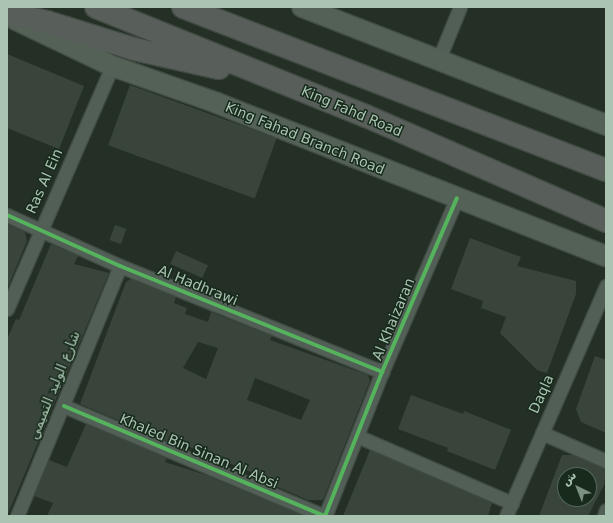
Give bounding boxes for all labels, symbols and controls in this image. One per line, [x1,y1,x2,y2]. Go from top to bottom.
street label: King Fahd Road [299,82,405,140]
street label: King Fahad Branch Road [223,98,387,178]
street label: Ras Al Ein [22,146,66,216]
street label: Al Hadhrawi [156,261,240,309]
street label: Al Khaizaran [368,275,418,363]
street label: شارع الوليد التميمي [25,328,83,442]
street label: Daqla [525,372,557,416]
street label: Khaled Bin Sinan Al Absi [117,410,281,492]
north arrow [557,467,597,507]
text: ش [559,469,579,489]

